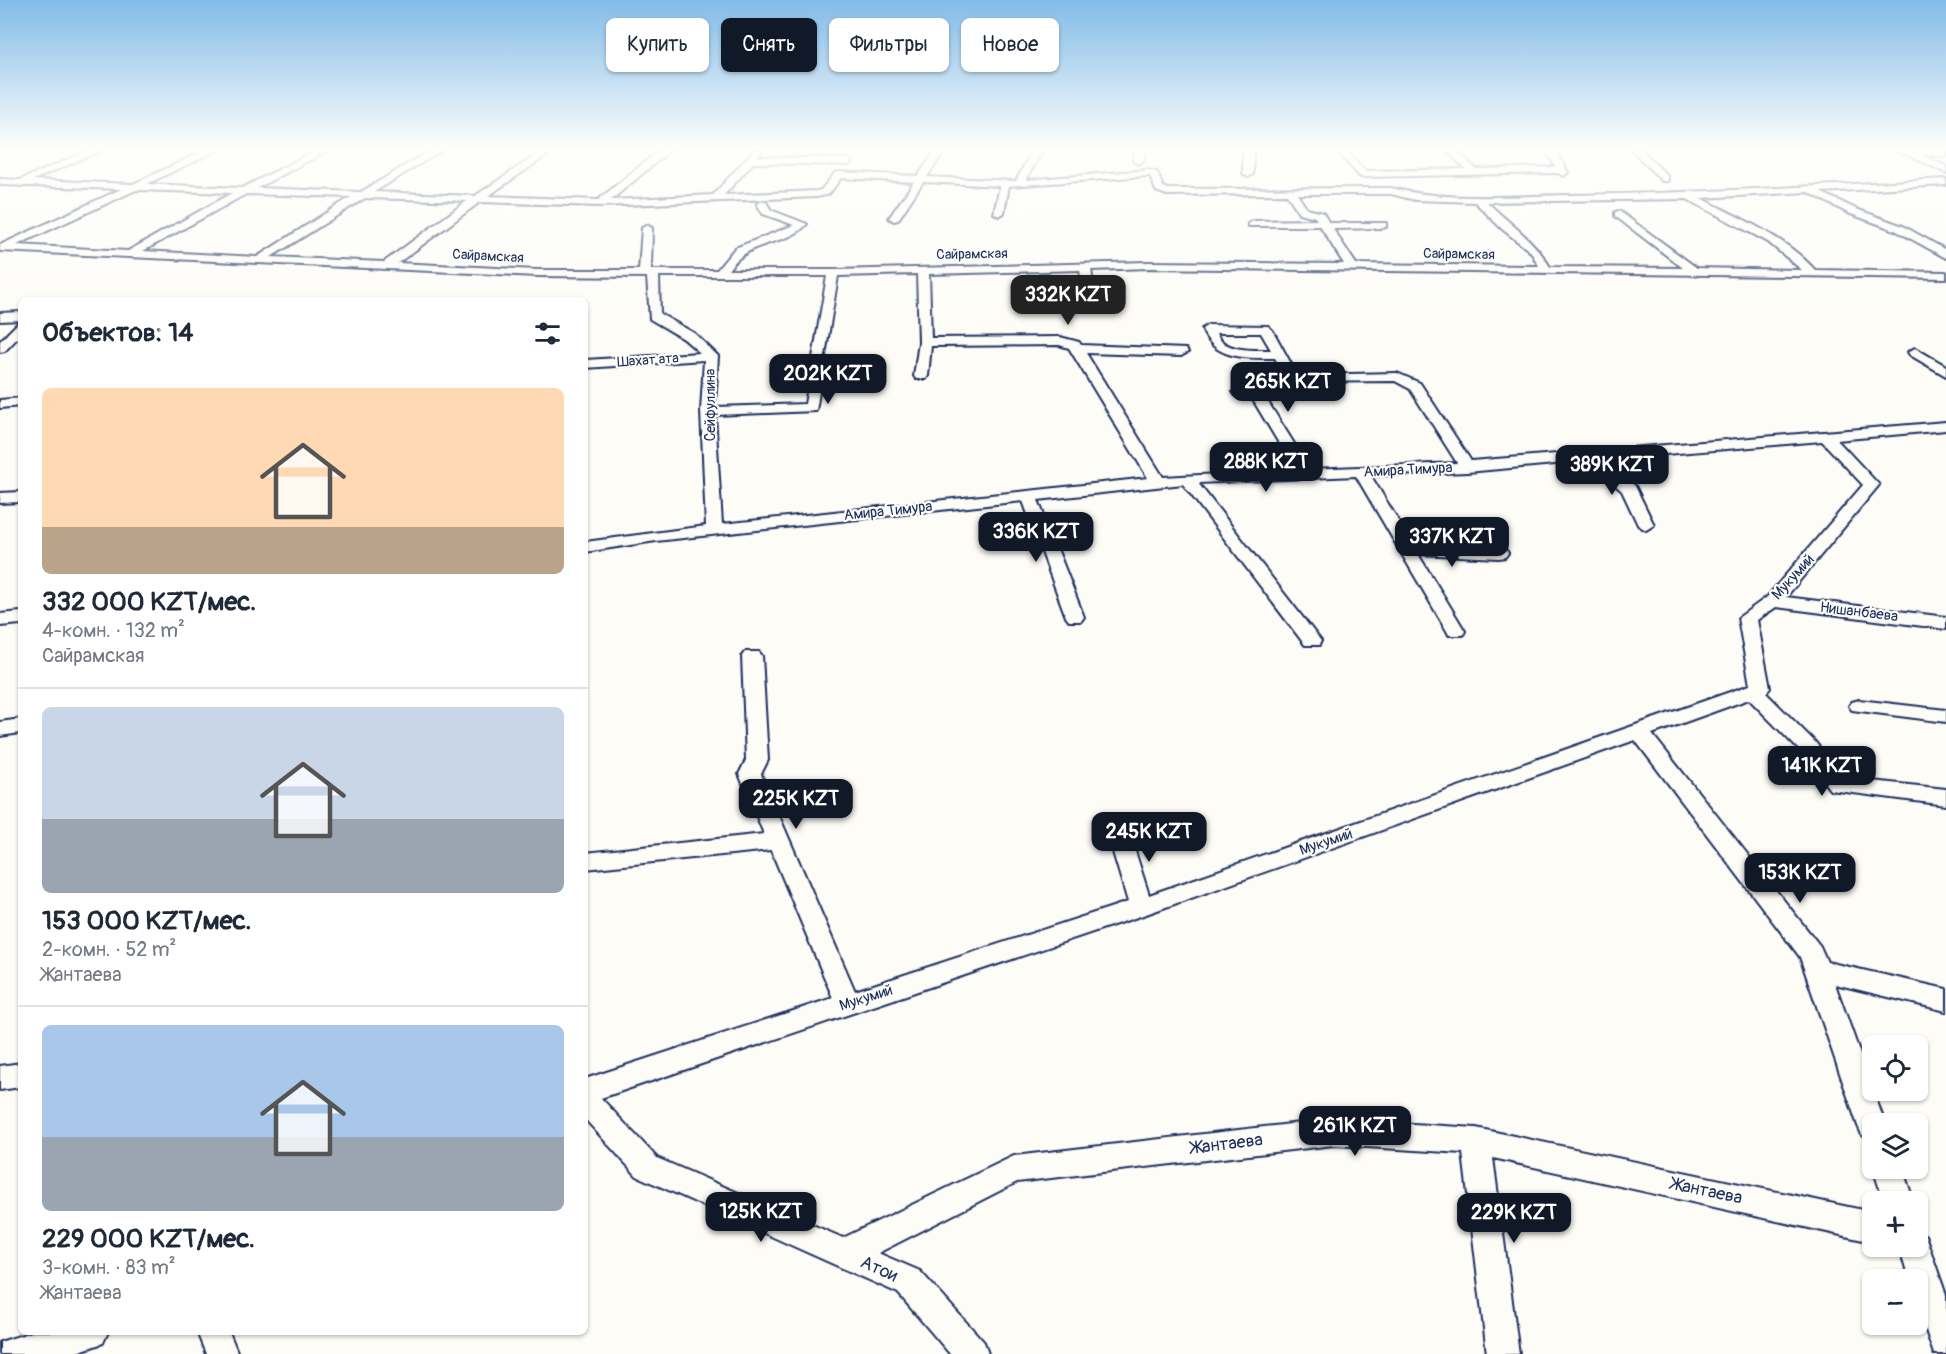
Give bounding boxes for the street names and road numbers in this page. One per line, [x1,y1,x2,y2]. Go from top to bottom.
street label: Сайрамская [936,245,1008,263]
street label: Сайрамская [1423,245,1495,263]
street label: Сайрамская [452,246,524,266]
street label: Шахат ата [617,349,679,371]
street label: Сейфуллина [702,369,719,441]
street label: Амира Тимура [1363,458,1453,482]
street label: Амира Тимура [843,497,933,525]
street label: Мукумий [1767,550,1819,604]
street label: Нишанбаева [1819,598,1899,626]
street label: Мукумий [1297,824,1355,860]
street label: Мукумий [837,980,895,1016]
street label: Жантаева [1187,1128,1264,1160]
street label: Жантаева [1667,1172,1744,1210]
street label: Атои [857,1251,901,1287]

